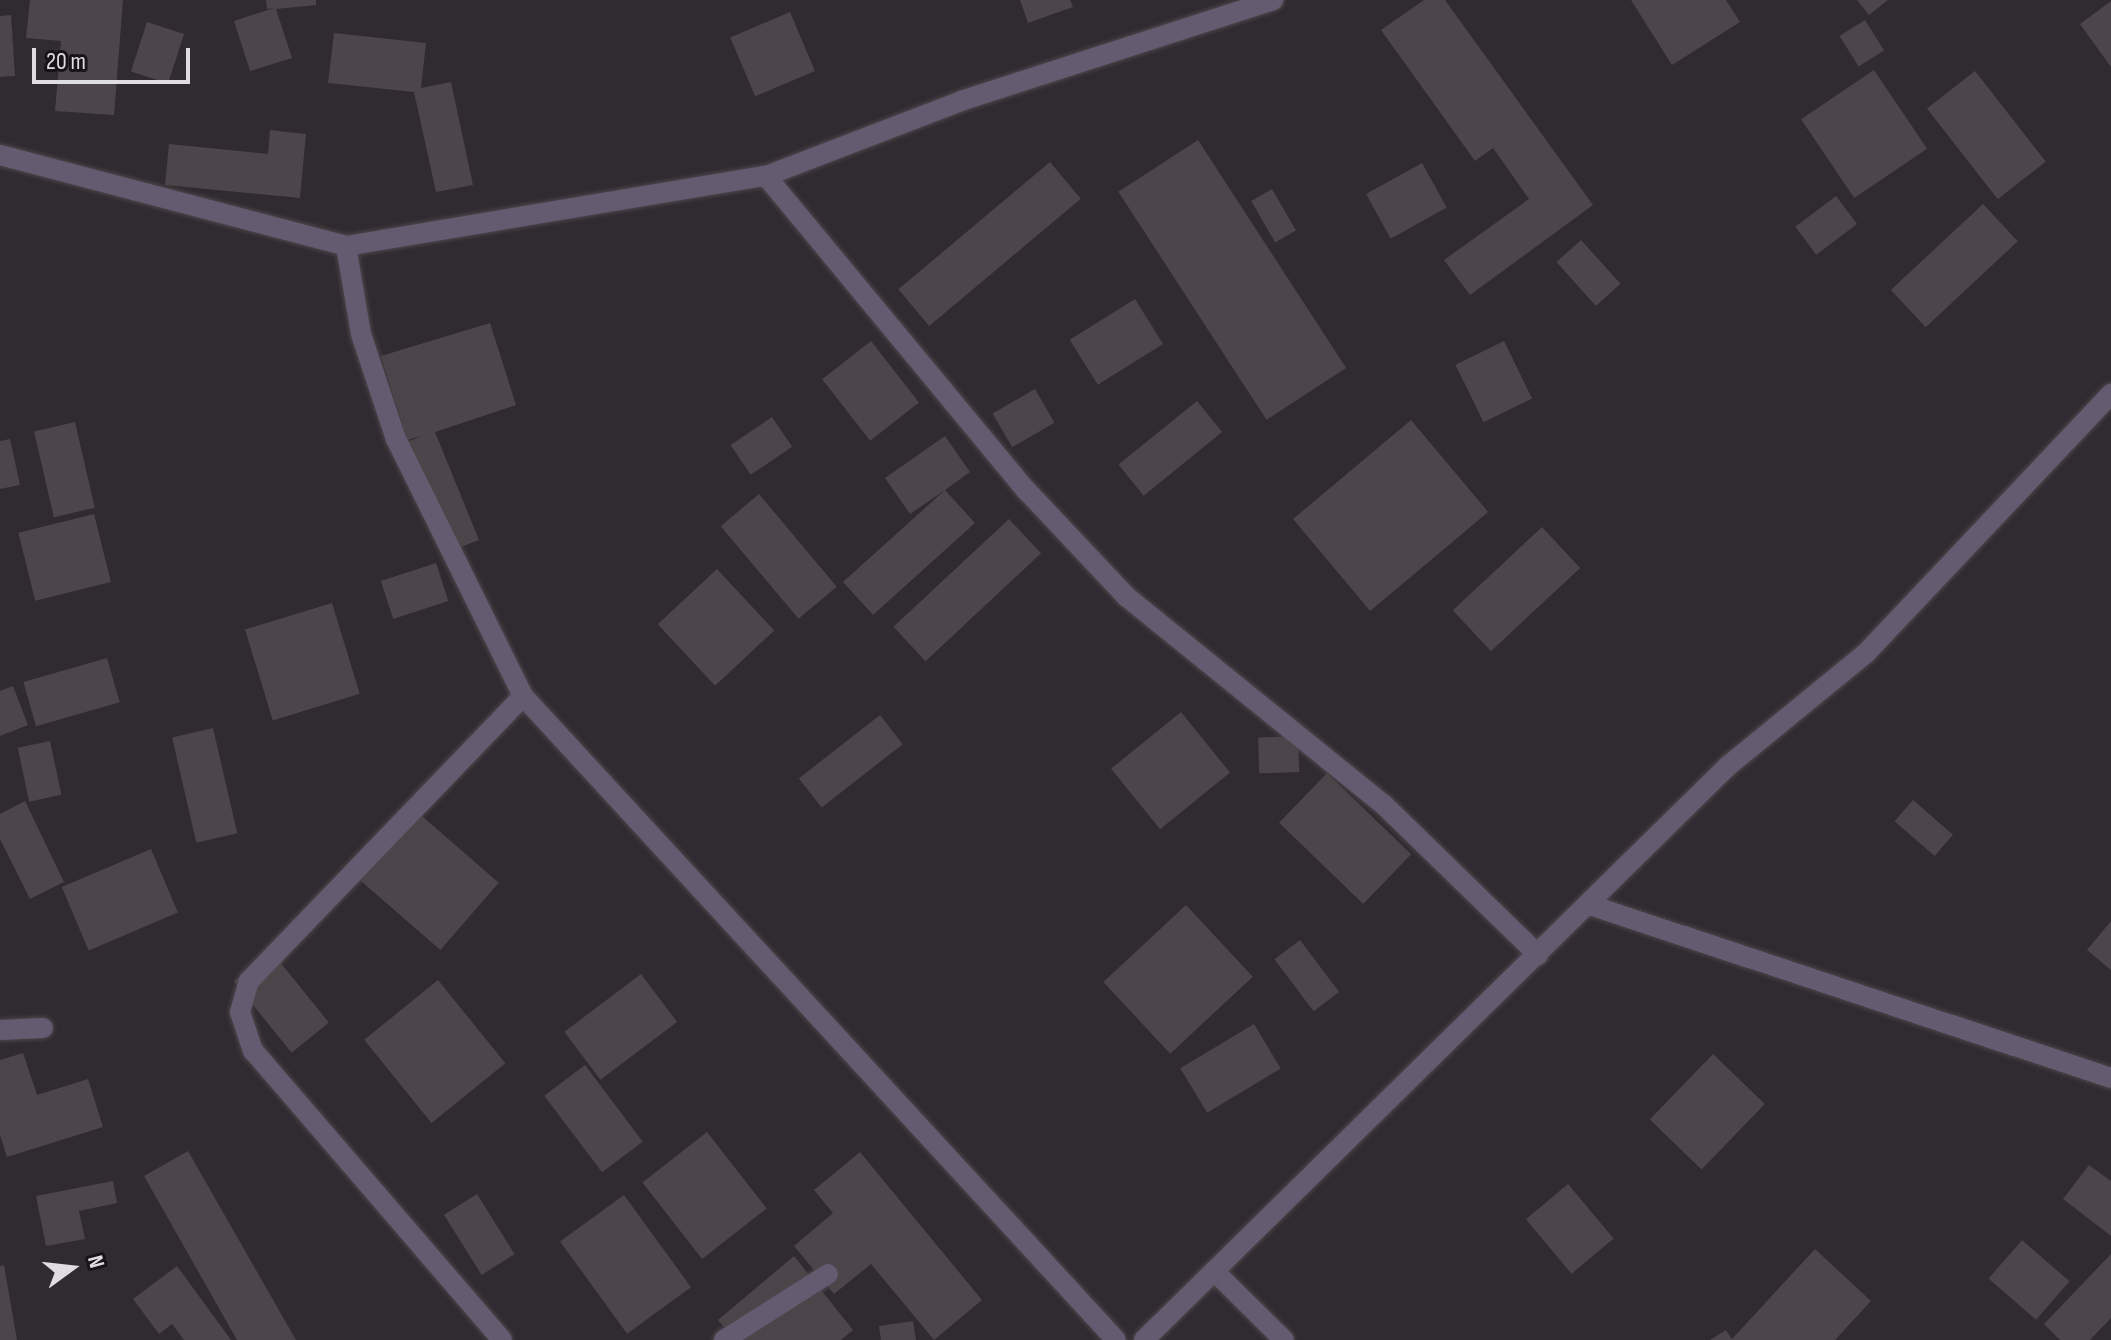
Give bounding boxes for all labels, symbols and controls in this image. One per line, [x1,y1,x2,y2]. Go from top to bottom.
scale bar [36,32,194,82]
text: 20 m [46,47,86,76]
north arrow [32,1228,112,1308]
text: N [81,1252,110,1271]

